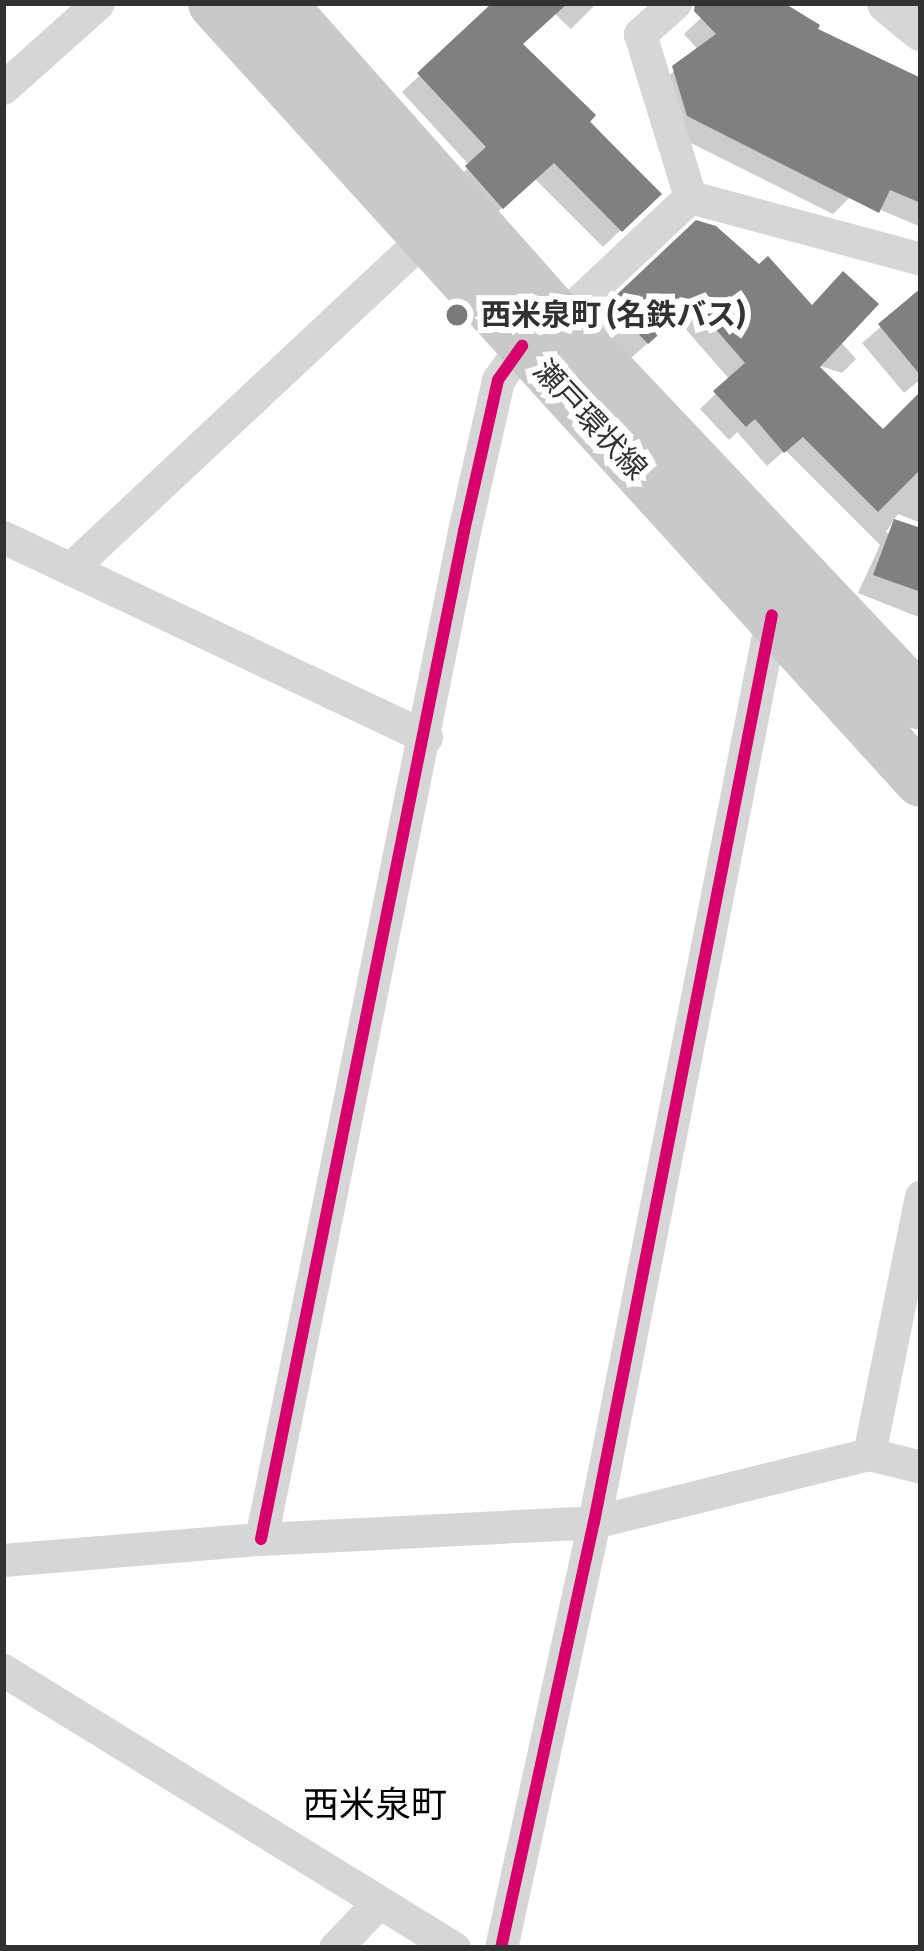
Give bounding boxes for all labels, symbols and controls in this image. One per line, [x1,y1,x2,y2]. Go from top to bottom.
place label: 西米泉町 (名鉄バス) [481,297,745,333]
marker: 西米泉町 (名鉄バス) [444,302,470,328]
street label: 瀬戸環状線 [526,353,654,487]
district label: 西米泉町 [303,1784,447,1828]

